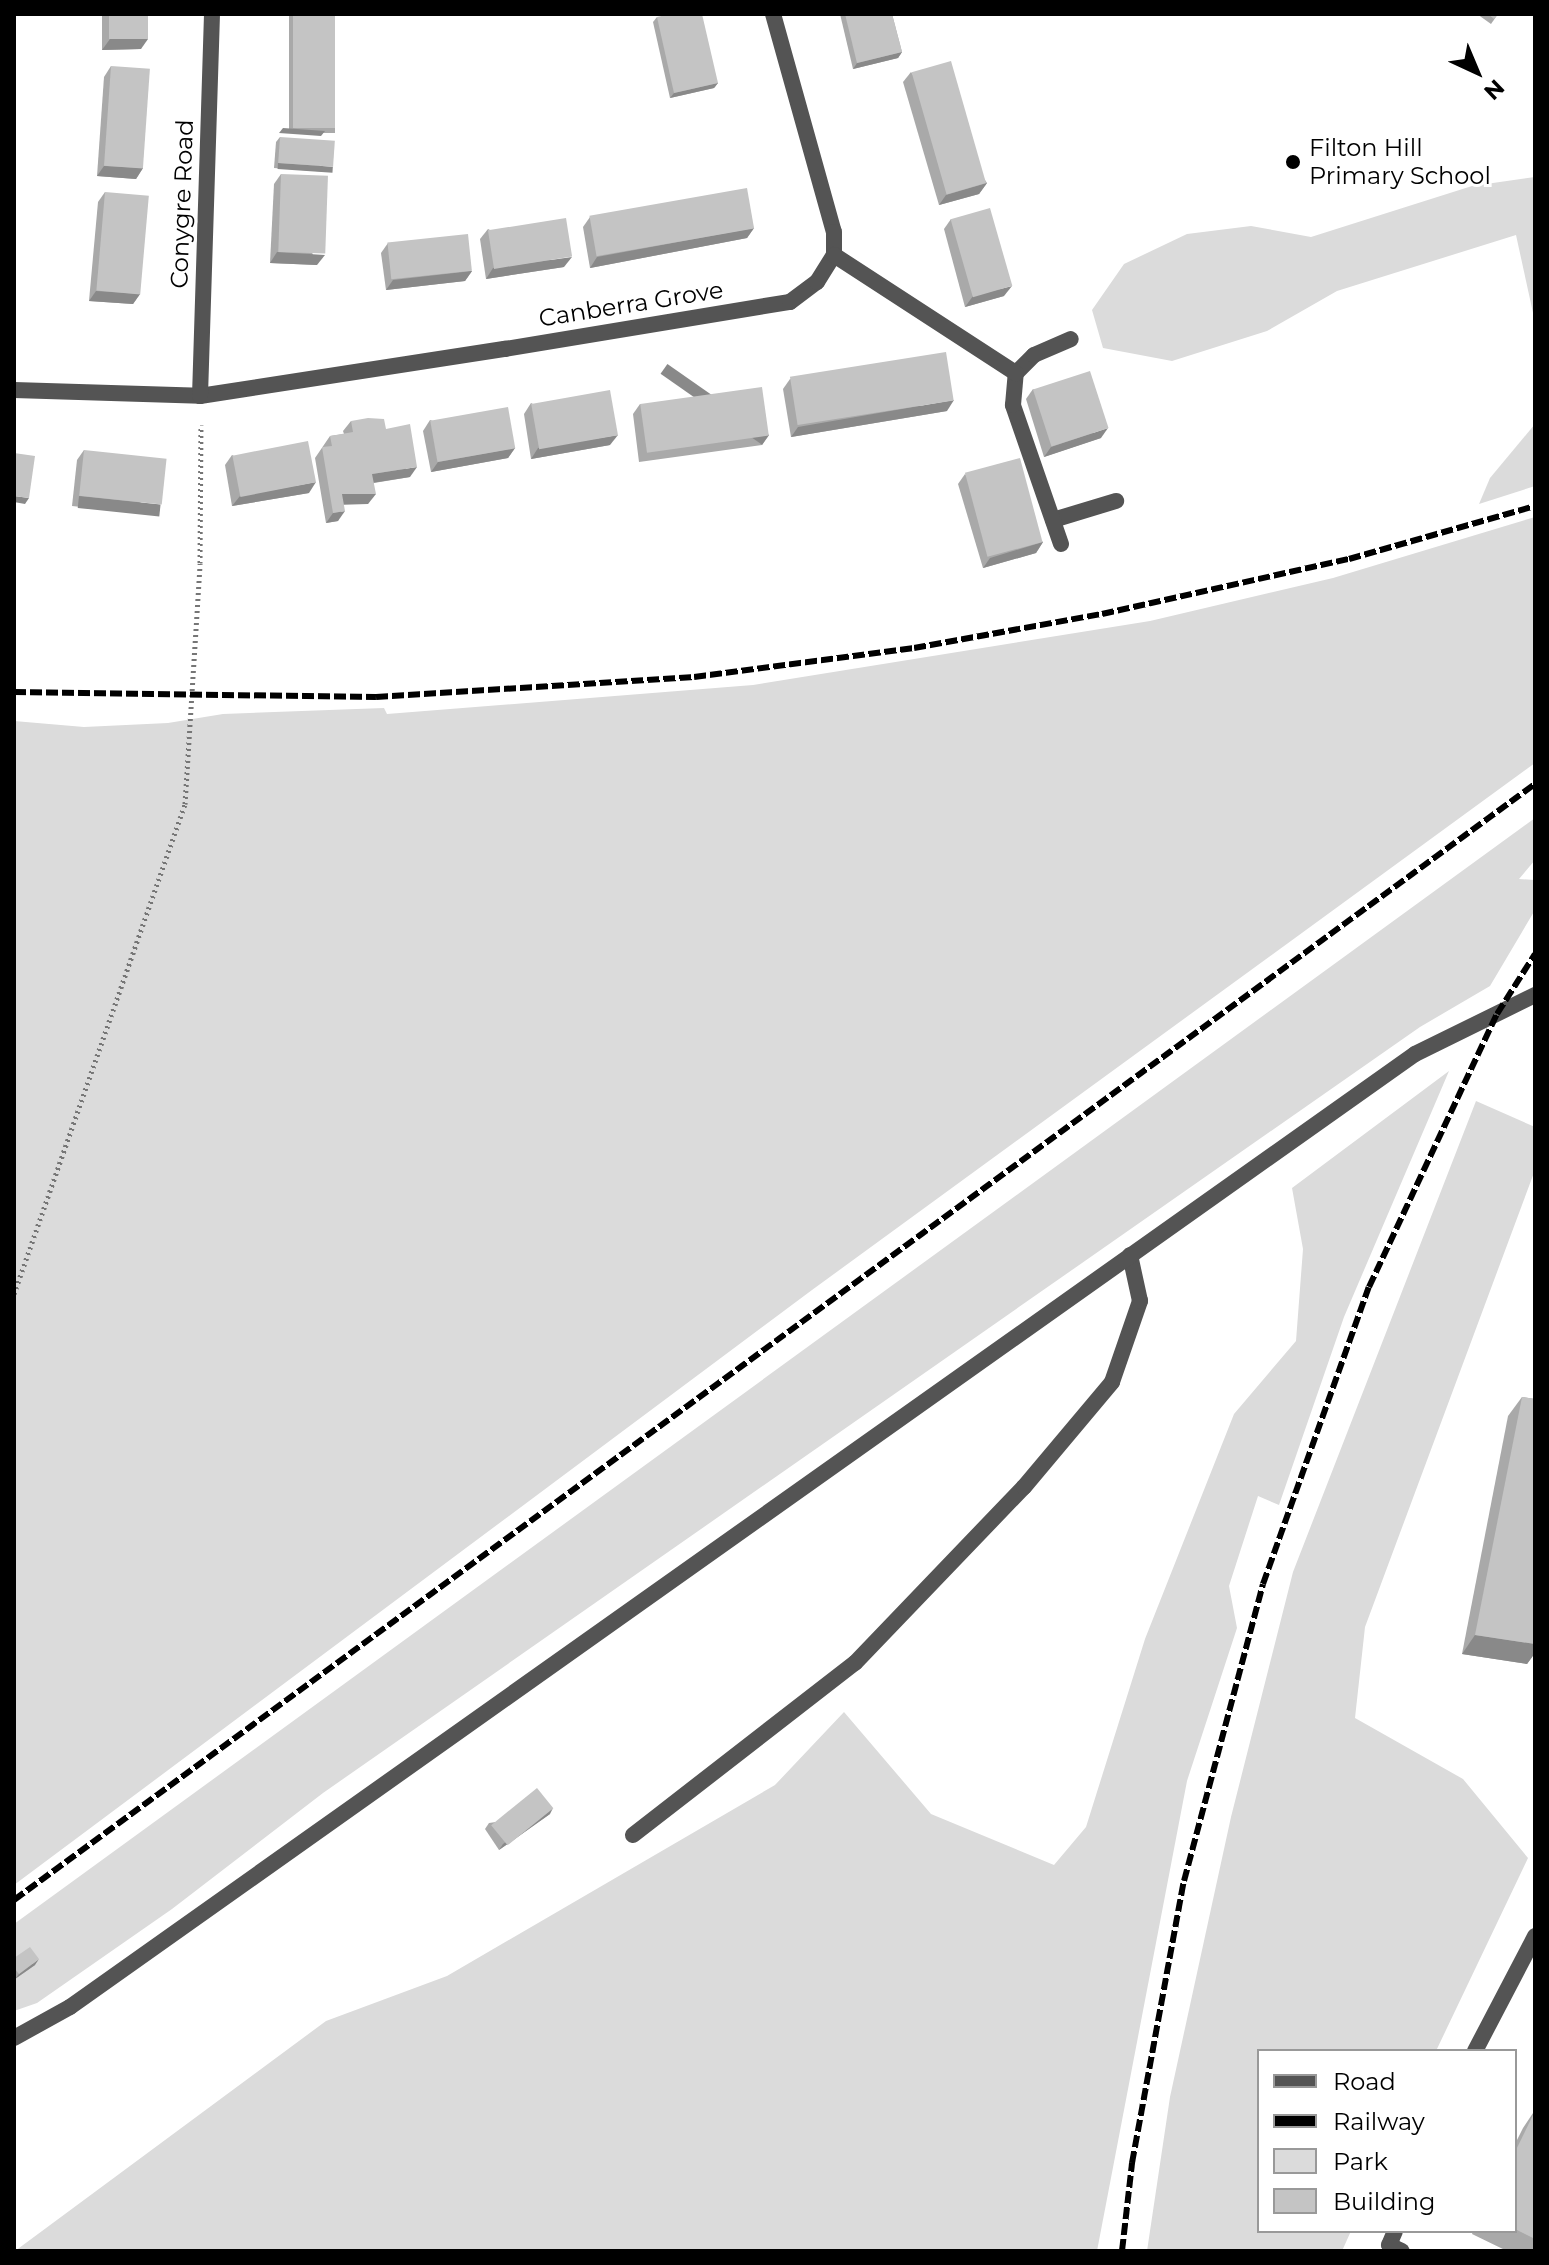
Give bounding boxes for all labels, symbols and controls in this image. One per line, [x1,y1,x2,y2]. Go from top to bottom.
north arrow [1437,32,1517,112]
text: N [1478,74,1510,106]
street label: Conygre Road [165,119,199,289]
place label: Filton Hill Primary School [1309,134,1491,190]
marker: Filton Hill Primary School [1284,153,1302,171]
street label: Canberra Grove [537,275,725,333]
legend [1257,2049,1517,2233]
text: Road [1333,2067,1396,2096]
text: Railway [1333,2107,1425,2136]
text: Park [1333,2147,1388,2176]
text: Building [1333,2187,1436,2216]

